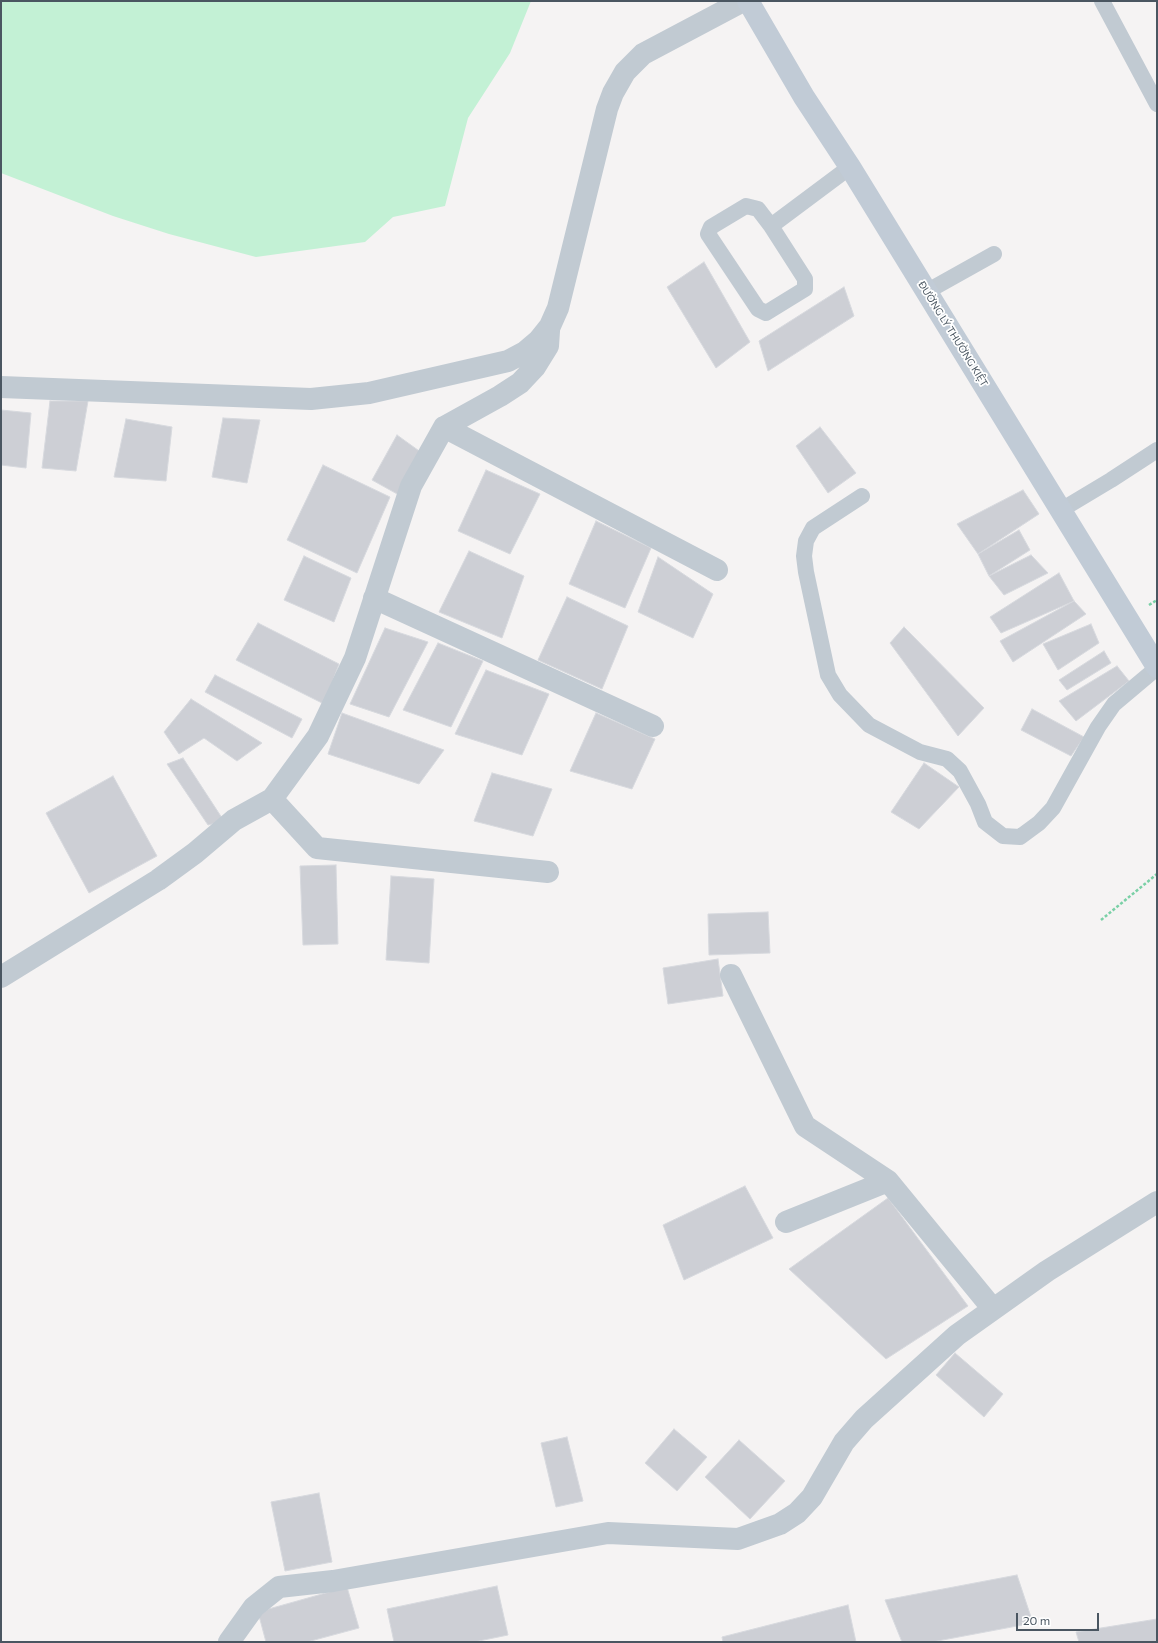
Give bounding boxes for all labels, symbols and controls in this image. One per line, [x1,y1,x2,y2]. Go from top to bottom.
street label: ĐƯỜNG LÝ THƯỜNG KIỆT [916,279,990,389]
scale bar [1018,1605,1101,1631]
text: 20 m [1023,1613,1050,1627]

